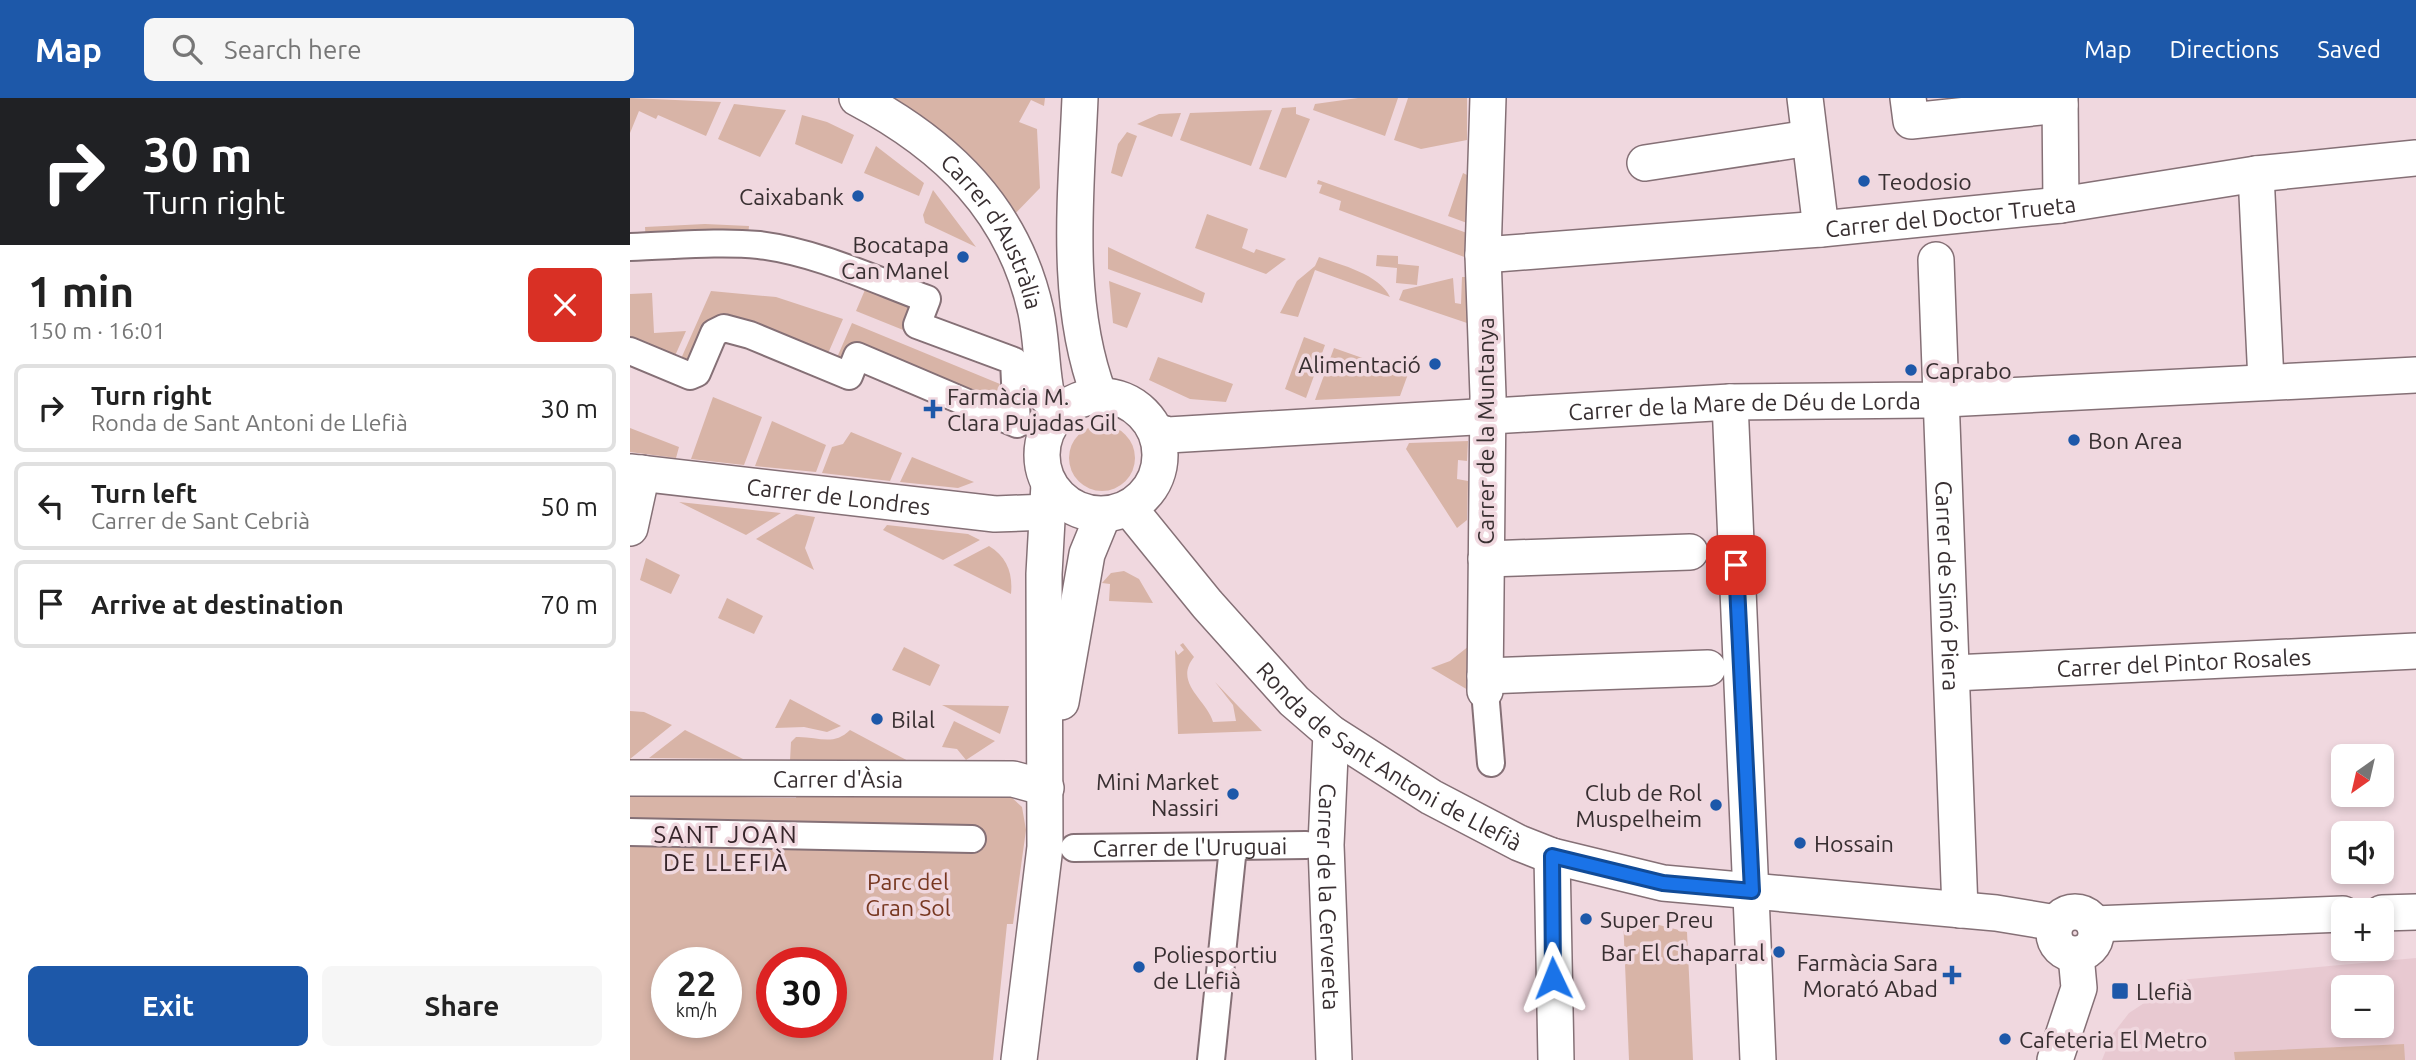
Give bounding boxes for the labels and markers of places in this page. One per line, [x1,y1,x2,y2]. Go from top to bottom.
place label: Teodosio [1878,169,1972,194]
marker: Teodosio [1856,173,1872,189]
place label: Caixabank [739,184,844,209]
marker: Caixabank [850,188,866,204]
place label: Bocatapa Can Manel [841,232,949,283]
marker: Bocatapa Can Manel [955,249,971,265]
place label: Alimentació [1298,352,1421,377]
marker: Alimentació [1427,356,1443,372]
place label: Caprabo [1925,358,2012,383]
marker: Caprabo [1903,362,1919,378]
place label: Farmàcia M. Clara Pujadas Gil [947,384,1116,435]
marker: Farmàcia M. Clara Pujadas Gil [925,401,941,417]
place label: Bon Area [2088,428,2183,453]
marker: Bon Area [2066,432,2082,448]
pin [1706,535,1766,595]
place label: Bilal [891,707,935,732]
marker: Bilal [869,711,885,727]
place label: Mini Market Nassiri [1096,769,1219,820]
place label: Club de Rol Muspelheim [1575,780,1702,831]
marker: Mini Market Nassiri [1225,786,1241,802]
marker: Club de Rol Muspelheim [1708,797,1724,813]
place label: Hossain [1814,831,1894,856]
marker: Hossain [1792,835,1808,851]
place label: Super Preu [1600,907,1714,932]
marker: Super Preu [1578,911,1594,927]
place label: Bar El Chaparral [1601,940,1765,965]
place label: Poliesportiu de Llefià [1153,942,1278,993]
marker: Bar El Chaparral [1771,944,1787,960]
place label: Farmàcia Sara Morató Abad [1797,950,1938,1001]
marker: Poliesportiu de Llefià [1131,959,1147,975]
marker: Farmàcia Sara Morató Abad [1944,967,1960,983]
place label: Llefià [2136,979,2193,1004]
marker: Llefià [2110,981,2130,1001]
place label: Cafeteria El Metro [2019,1027,2208,1052]
marker: Cafeteria El Metro [1997,1031,2013,1047]

